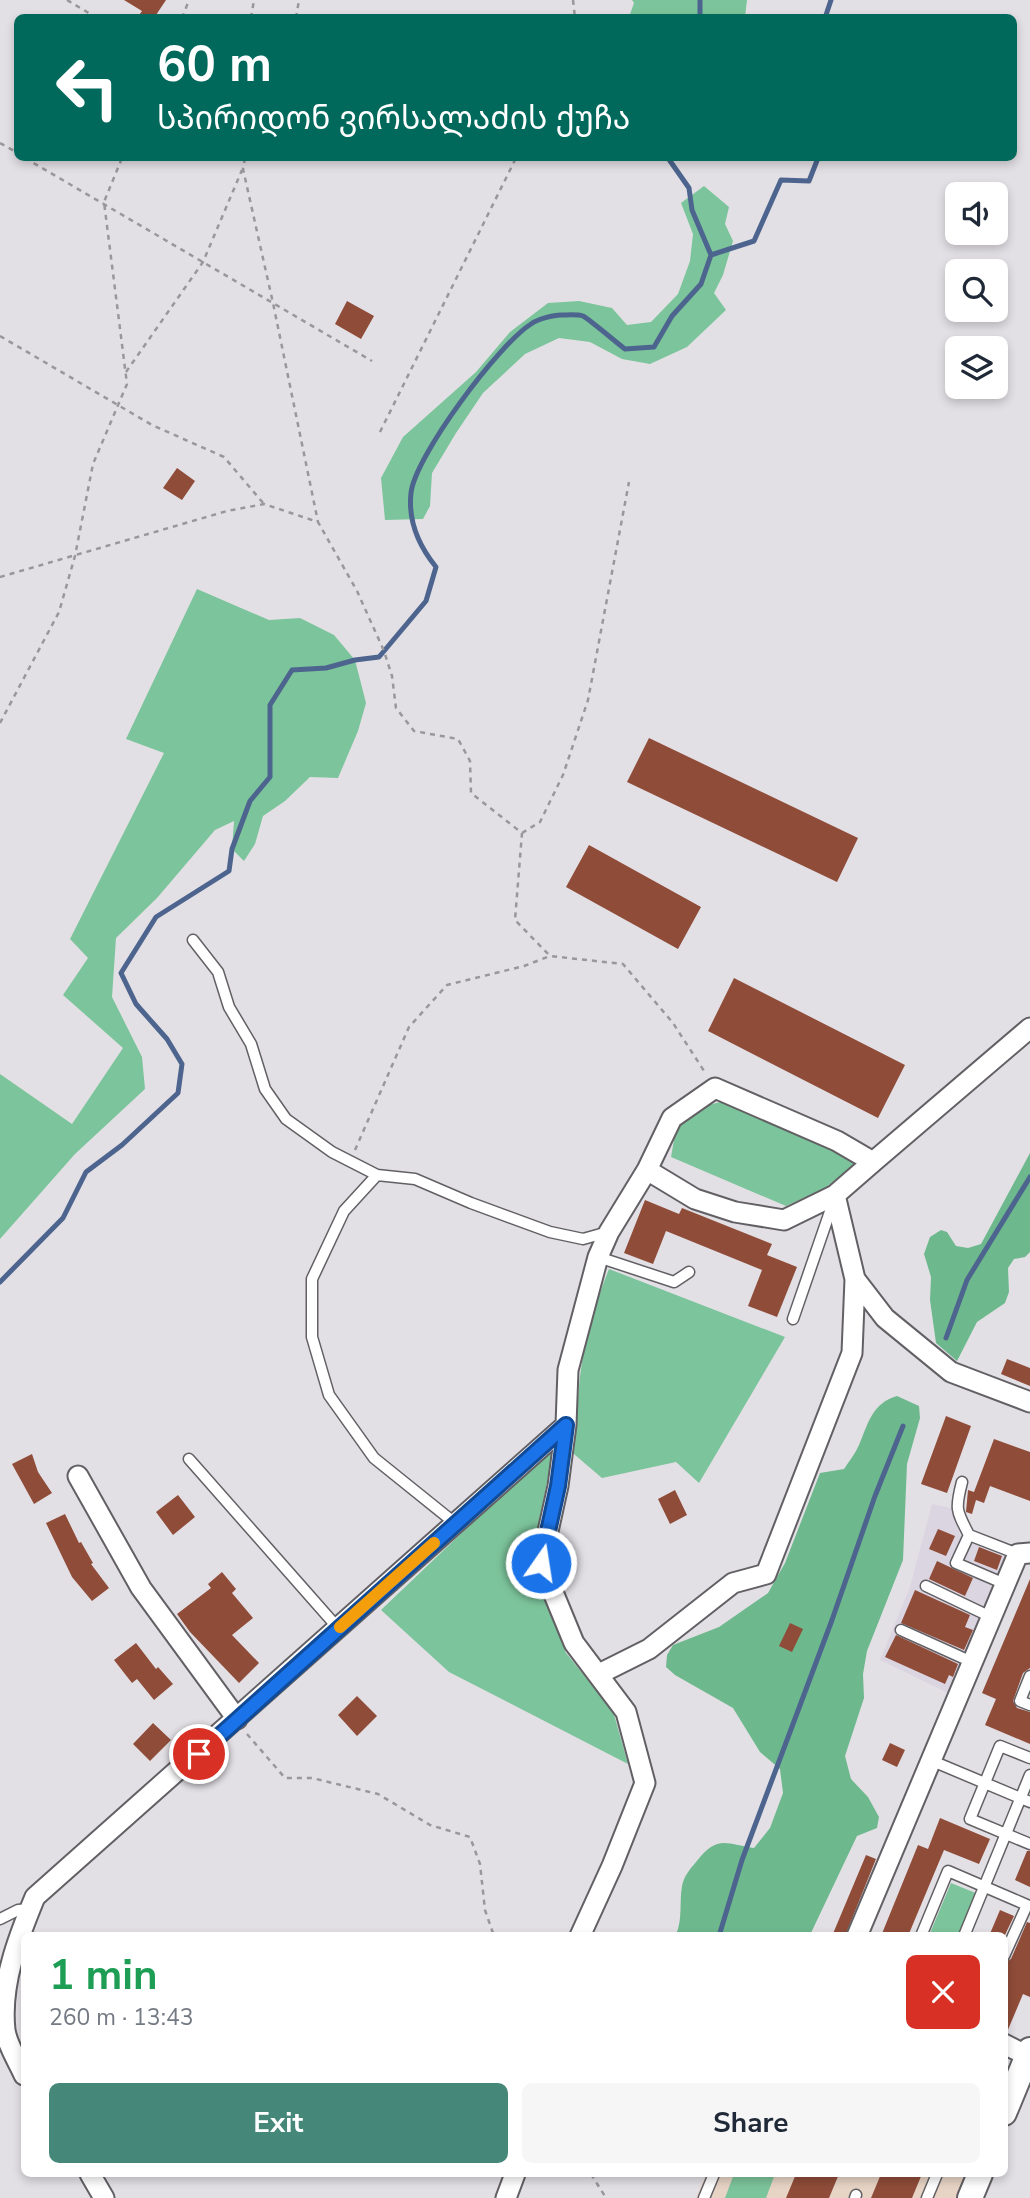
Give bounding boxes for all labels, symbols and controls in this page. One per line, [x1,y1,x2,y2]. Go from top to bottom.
text: 60 m [157,31,272,98]
icon: left [42,42,133,133]
text: სპირიდონ ვირსალაძის ქუჩა [157,97,630,140]
map controls [945,182,1008,399]
button: sound [945,182,1008,245]
button: search [945,259,1008,322]
button: layers [945,336,1008,399]
position arrow [504,1526,578,1600]
pin [169,1724,229,1784]
icon: arrive [180,1735,218,1773]
text: 1 min [49,1947,158,2004]
button: close [906,1955,980,2029]
text: 260 m · 13:43 [49,2002,194,2033]
button: Exit [49,2083,508,2163]
button: Share [522,2083,980,2163]

